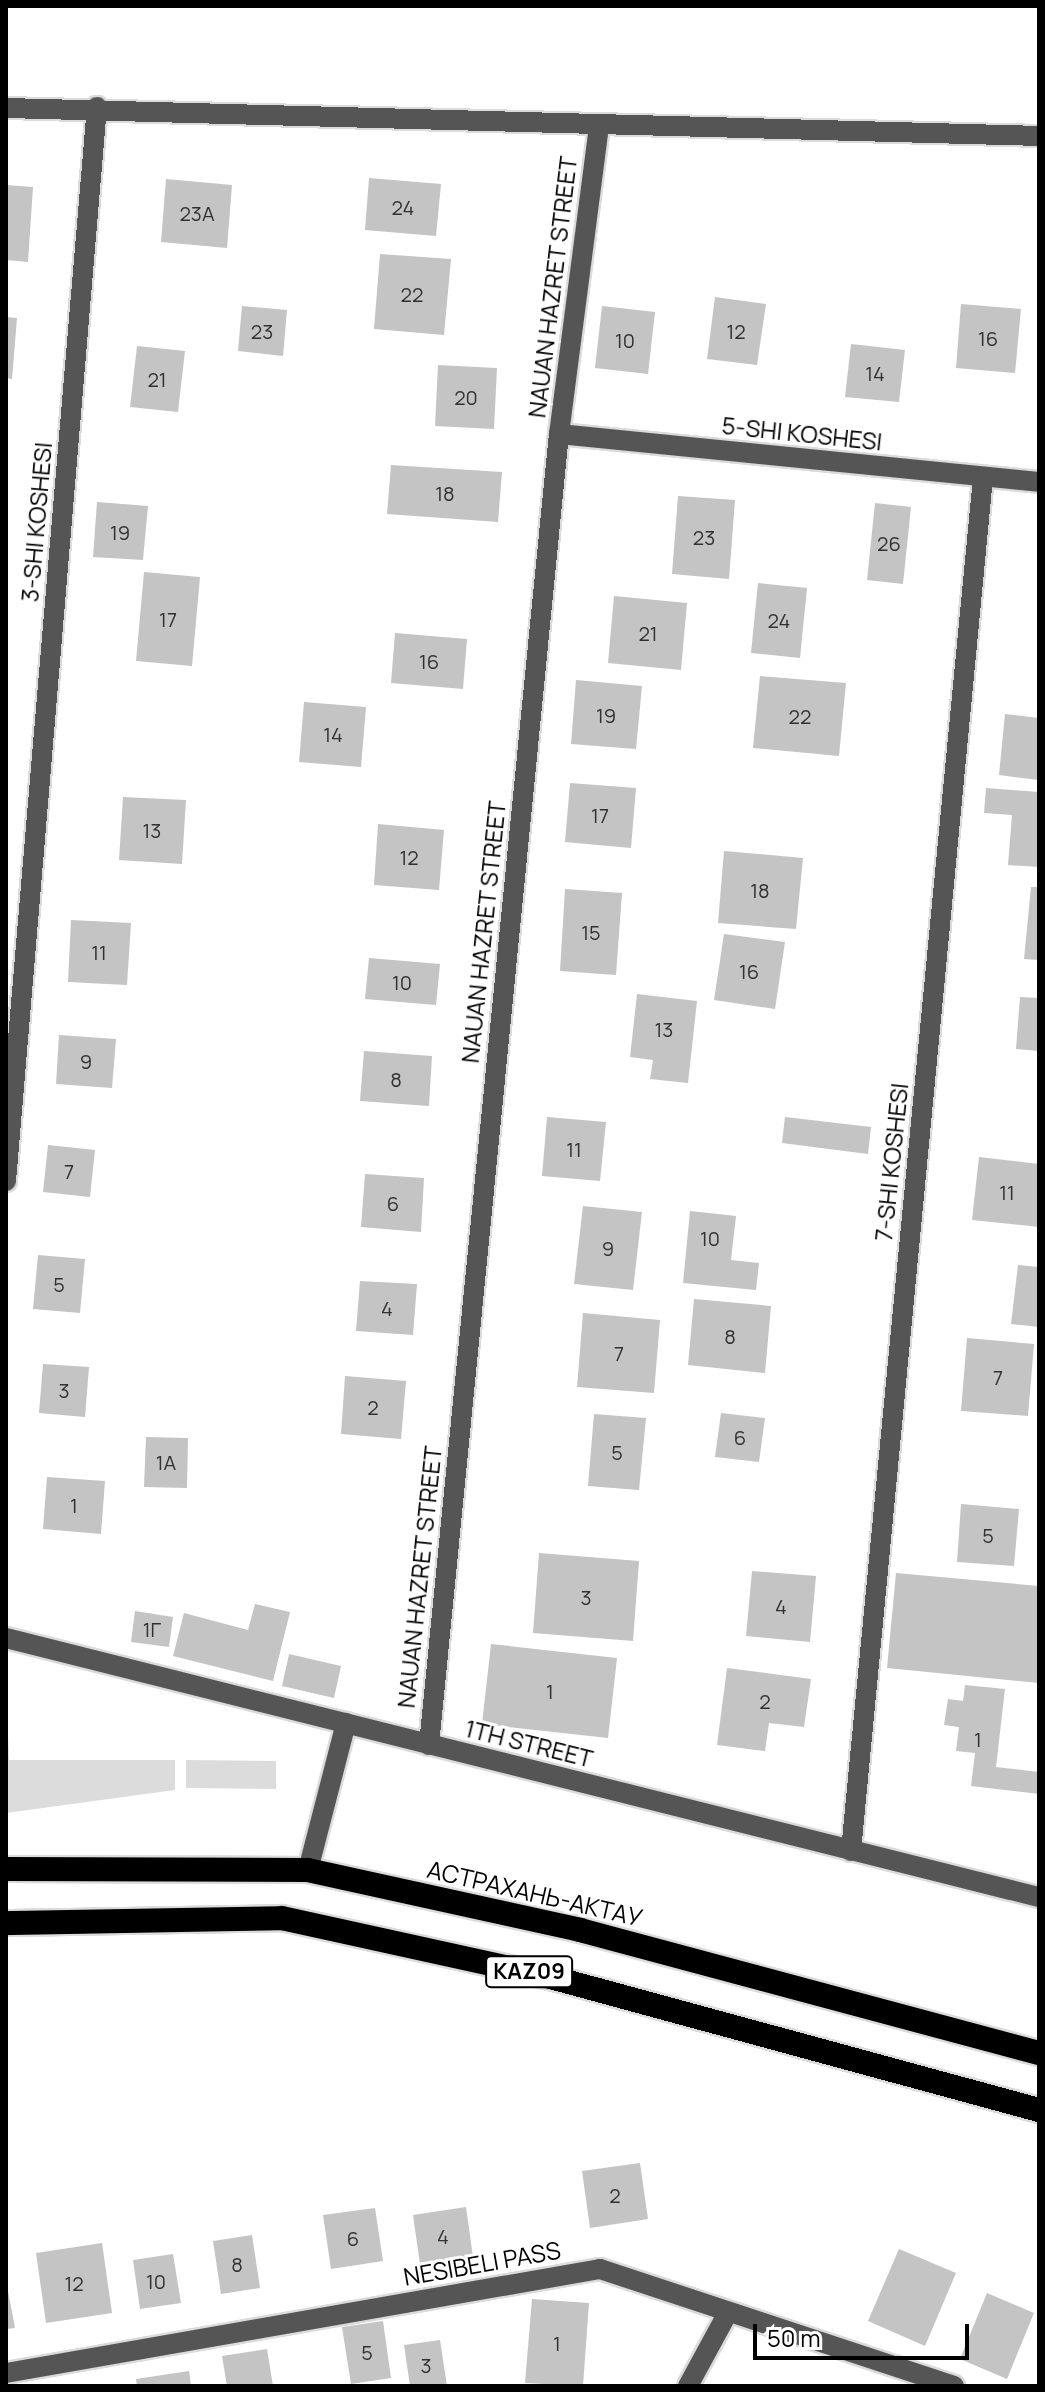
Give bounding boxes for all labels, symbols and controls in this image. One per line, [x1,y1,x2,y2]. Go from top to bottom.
street label: NAUAN HAZRET STREET [522,154,582,420]
house number: 24 [392,195,414,219]
house number: 23А [179,201,215,225]
house number: 22 [401,282,423,306]
house number: 23 [251,319,273,343]
house number: 12 [726,319,746,343]
house number: 16 [978,326,998,350]
house number: 10 [615,328,635,352]
house number: 14 [865,361,885,385]
house number: 21 [147,367,167,391]
house number: 20 [454,385,478,409]
street label: 5-SHI KOSHESI [720,410,884,456]
street label: 3-SHI KOSHESI [15,441,57,603]
house number: 18 [435,481,455,505]
house number: 19 [110,520,130,544]
house number: 23 [693,525,715,549]
house number: 26 [877,531,901,555]
house number: 17 [159,607,177,631]
house number: 24 [768,608,790,632]
house number: 21 [638,621,658,645]
house number: 16 [419,649,439,673]
house number: 19 [596,703,616,727]
house number: 22 [789,704,811,728]
house number: 14 [323,722,343,746]
street label: NAUAN HAZRET STREET [455,799,511,1065]
house number: 17 [591,803,609,827]
house number: 13 [143,818,161,842]
house number: 12 [399,845,419,869]
house number: 18 [750,878,770,902]
house number: 15 [581,920,601,944]
house number: 11 [91,940,107,964]
house number: 16 [739,959,759,983]
house number: 10 [392,970,412,994]
house number: 13 [655,1017,673,1041]
house number: 9 [80,1049,92,1073]
house number: 8 [390,1067,402,1091]
street label: 7-SHI KOSHESI [868,1081,914,1243]
house number: 11 [566,1137,582,1161]
house number: 7 [64,1159,74,1183]
house number: 11 [999,1180,1015,1204]
house number: 6 [387,1191,399,1215]
house number: 10 [700,1226,720,1250]
house number: 9 [602,1236,614,1260]
house number: 5 [53,1272,65,1296]
house number: 4 [381,1296,393,1320]
house number: 8 [724,1324,736,1348]
house number: 7 [614,1341,624,1365]
house number: 7 [993,1365,1003,1389]
house number: 3 [58,1378,70,1402]
house number: 2 [367,1395,379,1419]
house number: 6 [734,1425,746,1449]
house number: 5 [611,1440,623,1464]
street label: NAUAN HAZRET STREET [391,1444,447,1710]
house number: 1А [156,1450,176,1474]
house number: 1 [70,1493,78,1517]
house number: 5 [982,1523,994,1547]
house number: 3 [580,1585,592,1609]
house number: 4 [775,1594,787,1618]
house number: 1Г [143,1617,161,1641]
house number: 1 [546,1679,554,1703]
house number: 2 [759,1689,771,1713]
street label: 1TH STREET [462,1713,596,1773]
house number: 1 [974,1727,982,1751]
street label: АСТРАХАНЬ-АКТАУ [425,1854,645,1932]
road number: KAZ09 [485,1954,573,1990]
house number: 2 [609,2183,621,2207]
house number: 4 [437,2224,449,2248]
house number: 6 [347,2226,359,2250]
street label: NESIBELI PASS [401,2235,563,2291]
house number: 8 [231,2252,243,2276]
house number: 10 [146,2269,166,2293]
house number: 12 [64,2271,84,2295]
scale bar [757,2308,973,2358]
text: 50 m [767,2321,821,2354]
house number: 1 [553,2331,561,2355]
house number: 5 [361,2340,373,2364]
house number: 3 [420,2353,432,2377]

